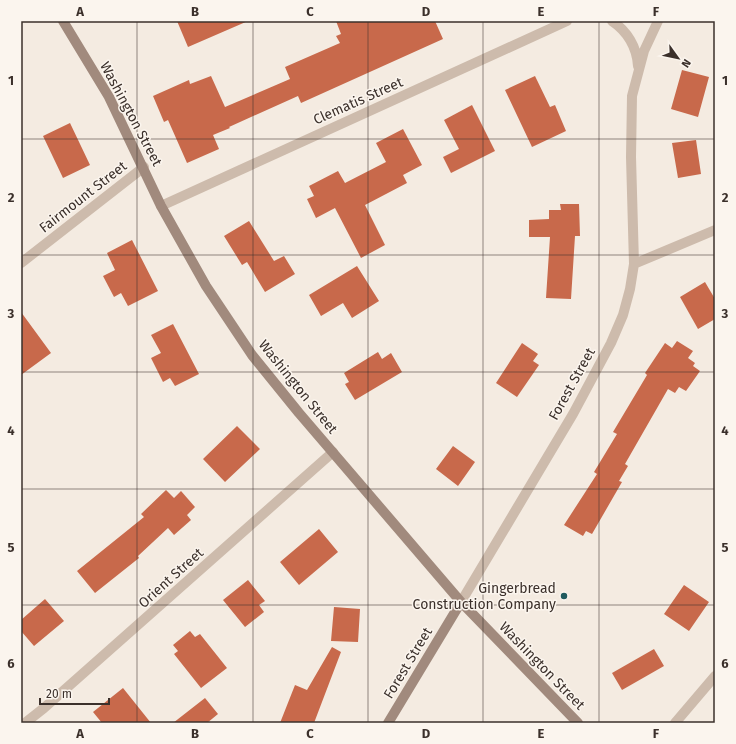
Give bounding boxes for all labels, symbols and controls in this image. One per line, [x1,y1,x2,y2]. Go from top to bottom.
text: A [75,4,84,19]
text: B [191,4,199,19]
text: C [306,4,314,19]
text: D [422,4,431,19]
text: E [538,4,545,19]
text: F [653,4,660,19]
north arrow [658,38,698,78]
text: N [679,57,693,70]
street label: Washington Street [96,59,166,170]
text: 1 [8,73,14,88]
street label: Clematis Street [311,73,406,128]
text: 1 [722,73,728,88]
street label: Fairmount Street [36,157,131,236]
text: 2 [8,190,15,205]
text: 2 [722,190,729,205]
text: 3 [7,306,15,321]
text: 3 [721,306,729,321]
street label: Washington Street [255,337,342,438]
street label: Forest Street [545,344,599,423]
text: 4 [7,423,15,438]
text: 4 [721,423,729,438]
text: 5 [8,540,15,555]
text: 5 [722,540,729,555]
street label: Orient Street [135,544,208,612]
place label: Gingerbread Construction Company [413,580,556,613]
marker: Gingerbread Construction Company [559,591,569,601]
street label: Washington Street [496,618,589,714]
street label: Forest Street [380,623,436,702]
text: 6 [7,656,15,671]
text: 6 [721,656,729,671]
scale bar [40,680,109,706]
text: 20 m [46,687,72,701]
text: A [75,726,84,741]
text: B [191,726,199,741]
text: C [306,726,314,741]
text: D [422,726,431,741]
text: E [538,726,545,741]
text: F [653,726,660,741]

